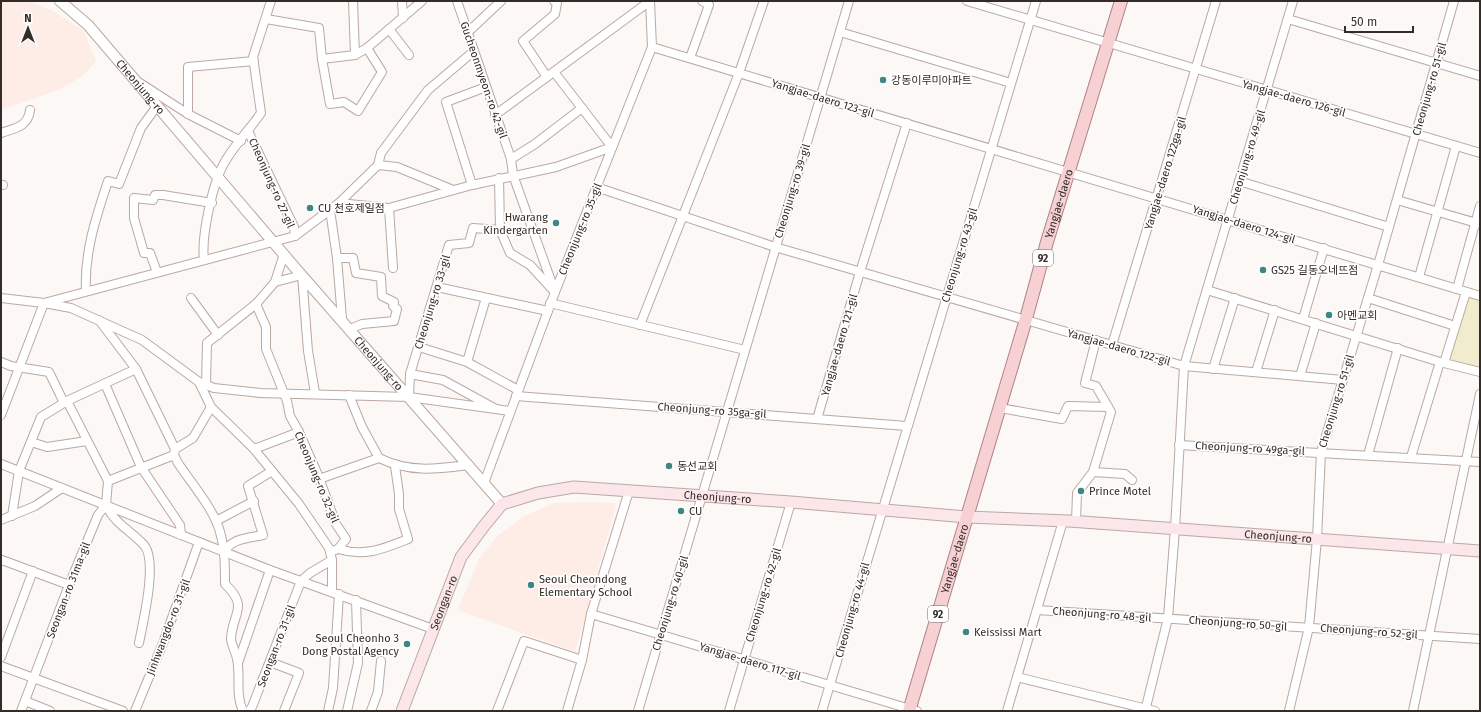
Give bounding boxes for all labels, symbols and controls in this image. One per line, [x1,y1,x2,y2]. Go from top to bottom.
north arrow [8,8,48,48]
scale bar [1345,8,1413,34]
text: N [24,12,32,25]
text: 50 m [1351,15,1377,29]
street label: Gucheonmyeon-ro 42-gil [457,20,510,140]
street label: Cheonjung-ro 51-gil [1410,41,1449,137]
street label: Cheonjung-ro [113,57,167,117]
place label: 강동이루미아파트 [891,74,972,87]
marker: 강동이루미아파트 [878,75,888,85]
street label: Yangjae-daero 123-gil [770,77,876,120]
street label: Yangjae-daero 126-gil [1241,77,1347,120]
street label: Cheonjung-ro 49-gil [1227,108,1268,206]
street label: Yangjae-daero 122ga-gil [1142,115,1189,231]
street label: Cheonjung-ro 27-gil [246,136,297,230]
street label: Cheonjung-ro 39-gil [772,142,813,240]
street label: Yangjae-daero [1042,168,1076,240]
street label: Cheonjung-ro 35-gil [556,181,605,277]
place label: CU 천호제일점 [318,202,385,215]
marker: CU 천호제일점 [305,203,315,213]
street label: Yangjae-daero 124-gil [1191,203,1297,246]
street label: Cheonjung-ro 43-gil [939,206,980,304]
place label: Hwarang Kindergarten [483,211,548,237]
marker: Hwarang Kindergarten [551,218,561,228]
road number: 92 [1033,250,1053,266]
street label: Cheonjung-ro 33-gil [412,253,453,351]
place label: GS25 길동오네뜨점 [1271,264,1358,277]
marker: GS25 길동오네뜨점 [1258,265,1268,275]
street label: Yangjae-daero 121-gil [819,292,860,398]
place label: 아멘교회 [1337,309,1377,322]
marker: 아멘교회 [1324,310,1334,320]
street label: Yangjae-daero 122-gil [1066,327,1172,368]
street label: Cheonjung-ro [351,334,406,393]
street label: Cheonjung-ro 51-gil [1316,353,1357,449]
street label: Cheonjung-ro 35ga-gil [657,400,767,421]
street label: Cheonjung-ro 32-gil [291,430,342,525]
street label: Cheonjung-ro 49ga-gil [1195,439,1305,458]
place label: 동선교회 [677,460,717,473]
marker: 동선교회 [664,461,674,471]
place label: Prince Motel [1089,485,1151,498]
marker: Prince Motel [1076,486,1086,496]
street label: Cheonjung-ro [683,489,752,506]
place label: CU [689,505,702,518]
marker: CU [676,506,686,516]
street label: Yangjae-daero [938,523,971,595]
street label: Cheonjung-ro [1244,528,1312,546]
street label: Seongan-ro 31ma-gil [44,540,93,640]
street label: Cheonjung-ro 42-gil [743,546,784,644]
street label: Cheonjung-ro 40-gil [650,554,691,652]
street label: Cheonjung-ro 44-gil [833,561,872,659]
place label: Seoul Cheondong Elementary School [539,573,632,599]
street label: Seongan-ro [428,574,460,632]
street label: Jinhwangdo-ro 31-gil [144,577,193,677]
marker: Seoul Cheondong Elementary School [526,580,536,590]
street label: Seongan-ro 31-gil [255,603,298,689]
street label: Cheonjung-ro 48-gil [1052,605,1152,624]
road number: 92 [928,606,948,622]
street label: Cheonjung-ro 50-gil [1188,614,1288,633]
street label: Cheonjung-ro 52-gil [1320,622,1418,641]
place label: Keississi Mart [974,626,1042,639]
marker: Keississi Mart [961,627,971,637]
place label: Seoul Cheonho 3 Dong Postal Agency [302,632,400,658]
marker: Seoul Cheonho 3 Dong Postal Agency [402,639,412,649]
street label: Yangjae-daero 117-gil [698,640,802,683]

